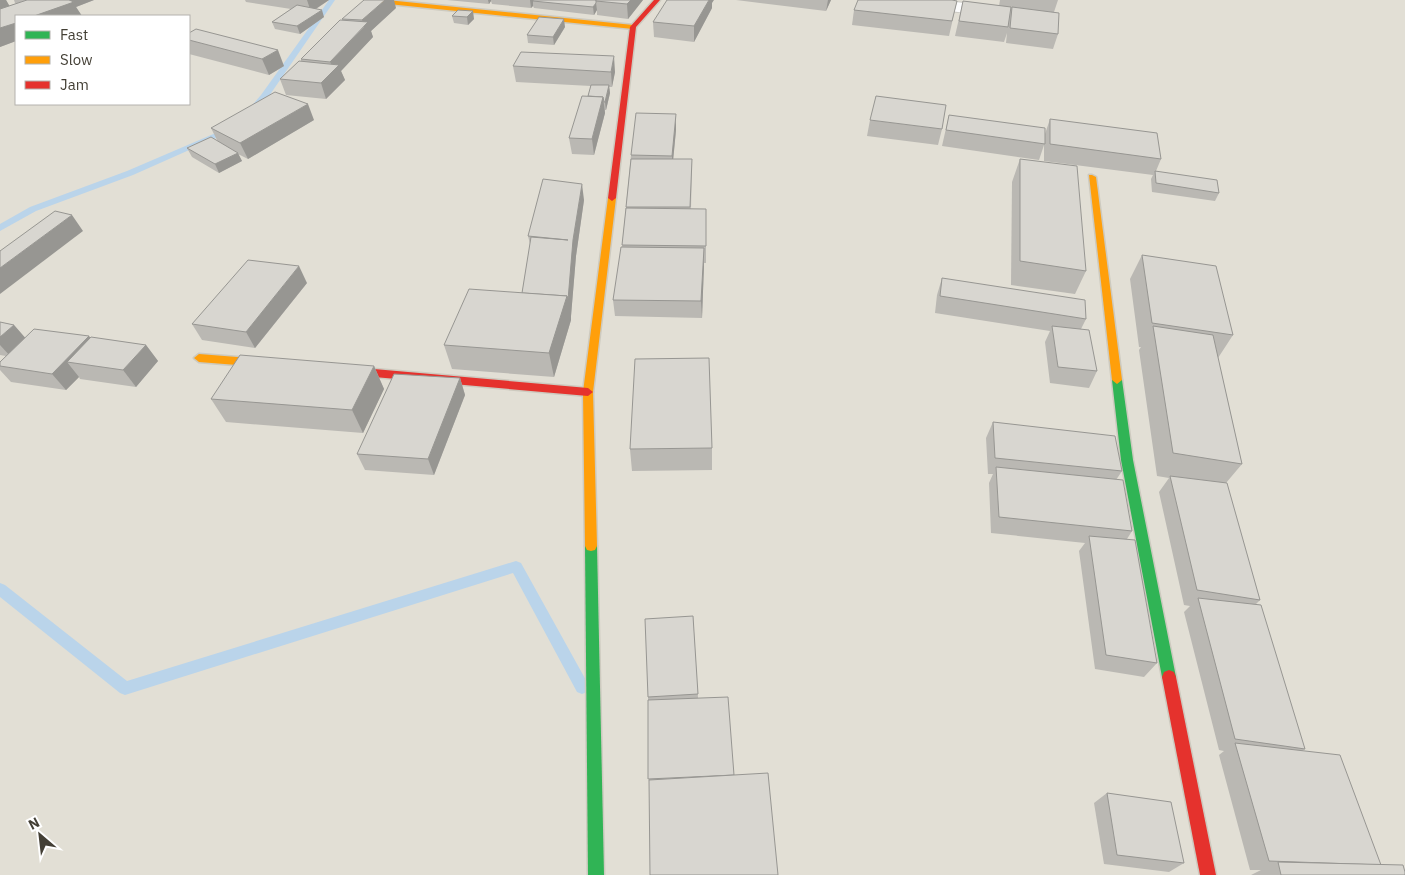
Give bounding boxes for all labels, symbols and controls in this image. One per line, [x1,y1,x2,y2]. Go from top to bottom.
legend [15,15,190,105]
text: Fast [60,25,88,44]
text: Slow [60,50,93,69]
text: Jam [60,75,89,94]
north arrow [15,810,65,860]
text: N [25,813,43,834]

